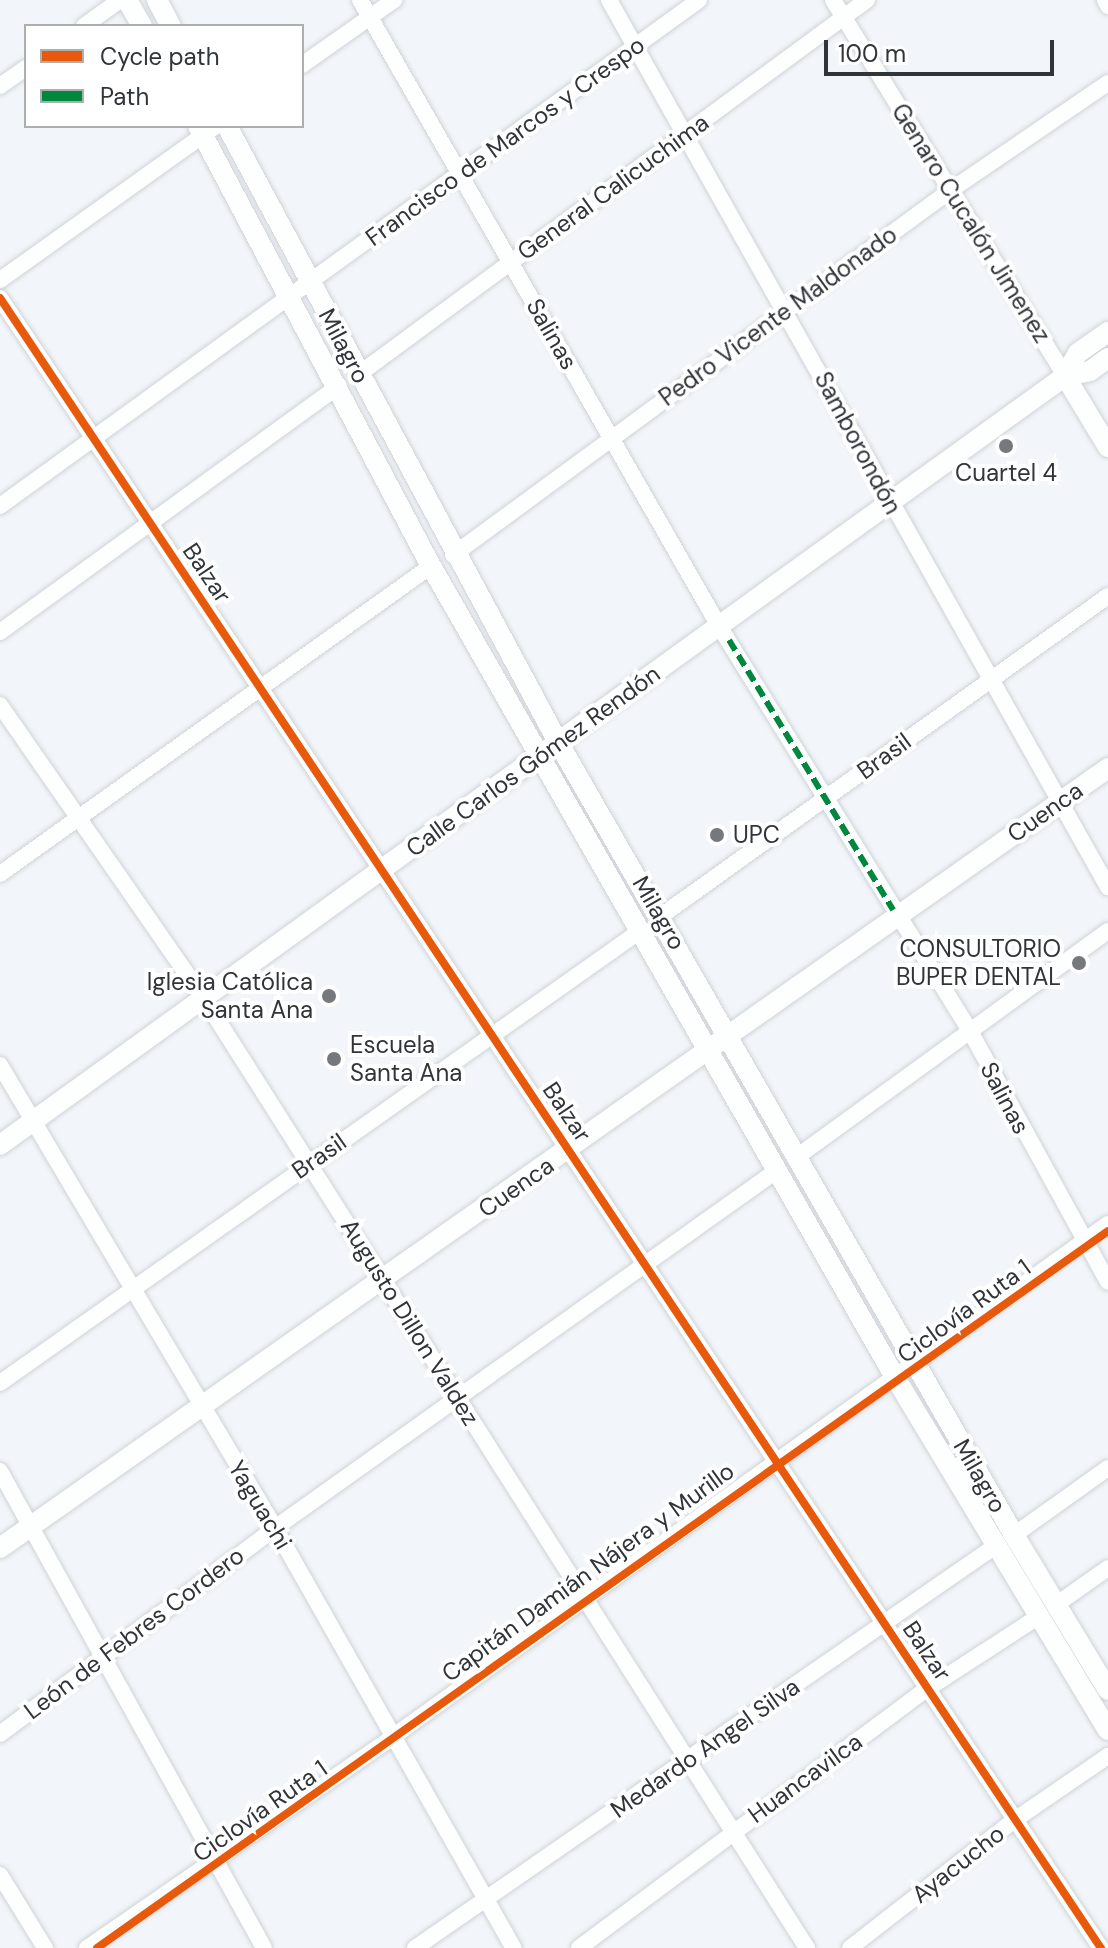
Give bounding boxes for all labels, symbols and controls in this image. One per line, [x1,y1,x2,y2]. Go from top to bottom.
legend [24,24,304,128]
scale bar [828,24,1058,74]
street label: Francisco de Marcos y Crespo [360,30,650,252]
text: 100 m [838,38,906,69]
text: Cycle path [100,41,219,72]
text: Path [100,81,149,112]
street label: Genaro Cucalón Jimenez [886,98,1056,348]
street label: General Calicuchima [512,108,714,266]
street label: Pedro Vicente Maldonado [653,220,903,412]
street label: Salinas [520,293,584,375]
street label: Milagro [312,304,376,388]
street label: Samborondón [808,367,908,519]
marker: Cuartel 4 [997,437,1015,455]
place label: Cuartel 4 [955,459,1057,487]
street label: Balzar [177,538,237,608]
street label: Calle Carlos Gómez Rendón [400,659,666,863]
street label: Brasil [851,727,917,785]
street label: Cuenca [1002,776,1088,848]
place label: UPC [733,821,780,849]
marker: UPC [708,826,726,844]
street label: Milagro [626,871,692,955]
place label: CONSULTORIO BUPER DENTAL [896,935,1061,991]
marker: CONSULTORIO BUPER DENTAL [1068,952,1090,974]
place label: Iglesia Católica Santa Ana [147,968,313,1024]
marker: Iglesia Católica Santa Ana [320,987,338,1005]
place label: Escuela Santa Ana [350,1031,462,1087]
marker: Escuela Santa Ana [325,1050,343,1068]
street label: Salinas [974,1057,1036,1139]
street label: Balzar [537,1077,597,1147]
street label: Brasil [286,1127,352,1185]
street label: Cuenca [473,1151,559,1223]
street label: Augusto Dillon Valdez [335,1213,485,1431]
street label: Ciclovía Ruta 1 [892,1253,1036,1369]
street label: Milagro [947,1434,1013,1518]
street label: Yaguachi [222,1455,298,1555]
street label: Capitán Damián Nájera y Murillo [436,1456,740,1688]
street label: León de Febres Cordero [18,1541,250,1725]
street label: Balzar [897,1616,957,1686]
street label: Medardo Angel Silva [605,1672,805,1824]
street label: Huancavilca [742,1727,868,1829]
street label: Ciclovía Ruta 1 [187,1754,333,1868]
street label: Ayacucho [906,1819,1010,1909]

